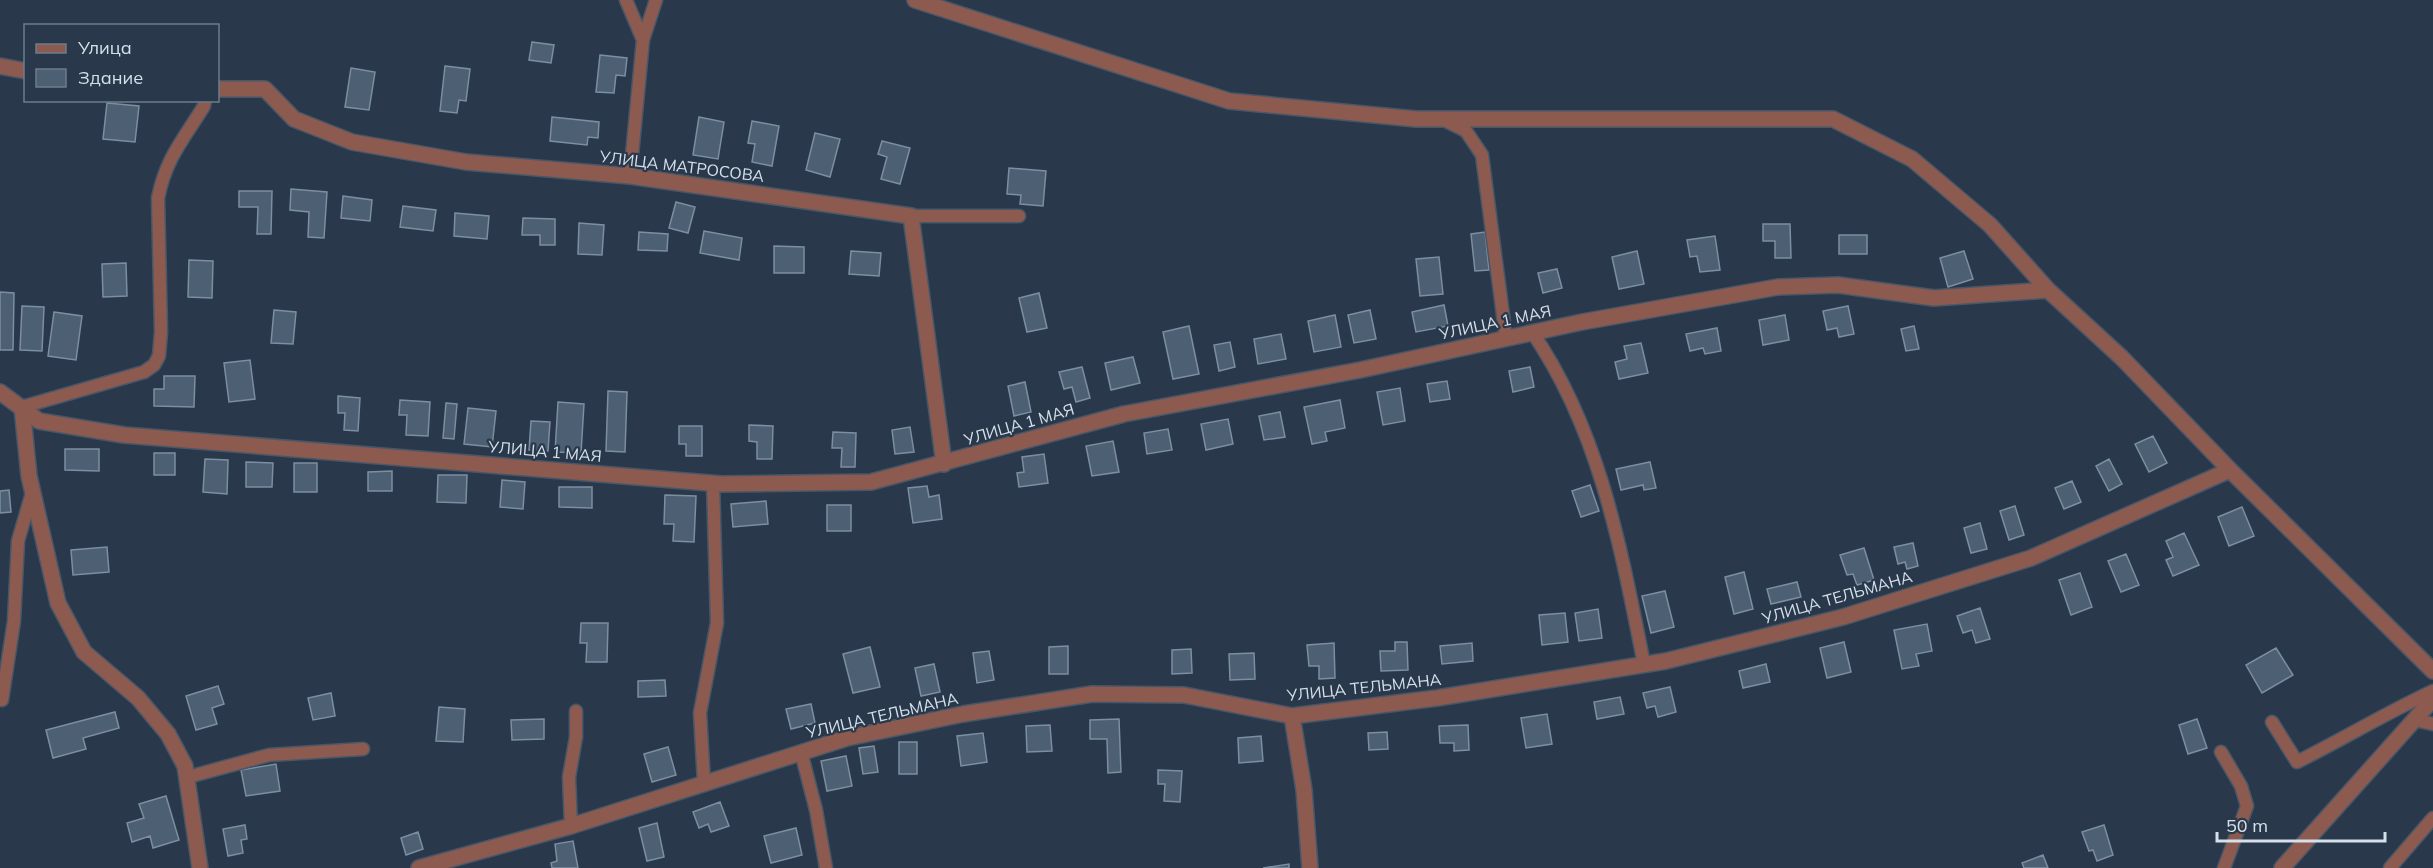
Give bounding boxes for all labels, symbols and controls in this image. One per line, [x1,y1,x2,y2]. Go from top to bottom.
legend [24,24,219,102]
text: Улица [77,36,132,59]
text: Здание [78,66,143,89]
street label: УЛИЦА МАТРОСОВА [598,146,766,186]
street label: УЛИЦА 1 МАЯ [1436,300,1553,344]
street label: УЛИЦА 1 МАЯ [961,399,1076,450]
street label: УЛИЦА 1 МАЯ [486,436,603,466]
street label: УЛИЦА ТЕЛЬМАНА [1759,566,1915,628]
street label: УЛИЦА ТЕЛЬМАНА [1285,669,1442,705]
street label: УЛИЦА ТЕЛЬМАНА [803,688,960,742]
scale bar [2217,805,2385,843]
text: 50 m [2226,814,2268,837]

